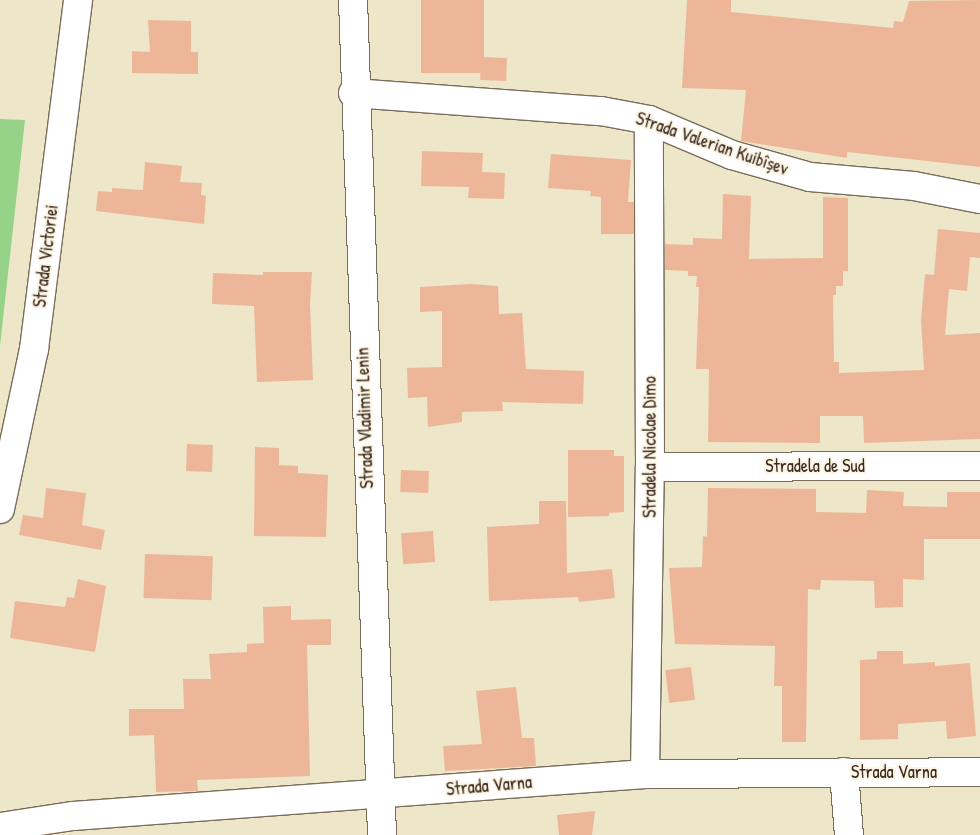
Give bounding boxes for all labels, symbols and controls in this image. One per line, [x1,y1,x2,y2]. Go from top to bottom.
street label: Strada Valerian Kuibîșev [633,108,791,180]
street label: Strada Victoriei [29,203,63,309]
street label: Strada Vladimir Lenin [352,347,378,489]
street label: Stradela Nicolae Dimo [639,376,661,518]
street label: Stradela de Sud [765,455,865,477]
street label: Strada Varna [851,761,937,783]
street label: Strada Varna [445,771,533,801]

